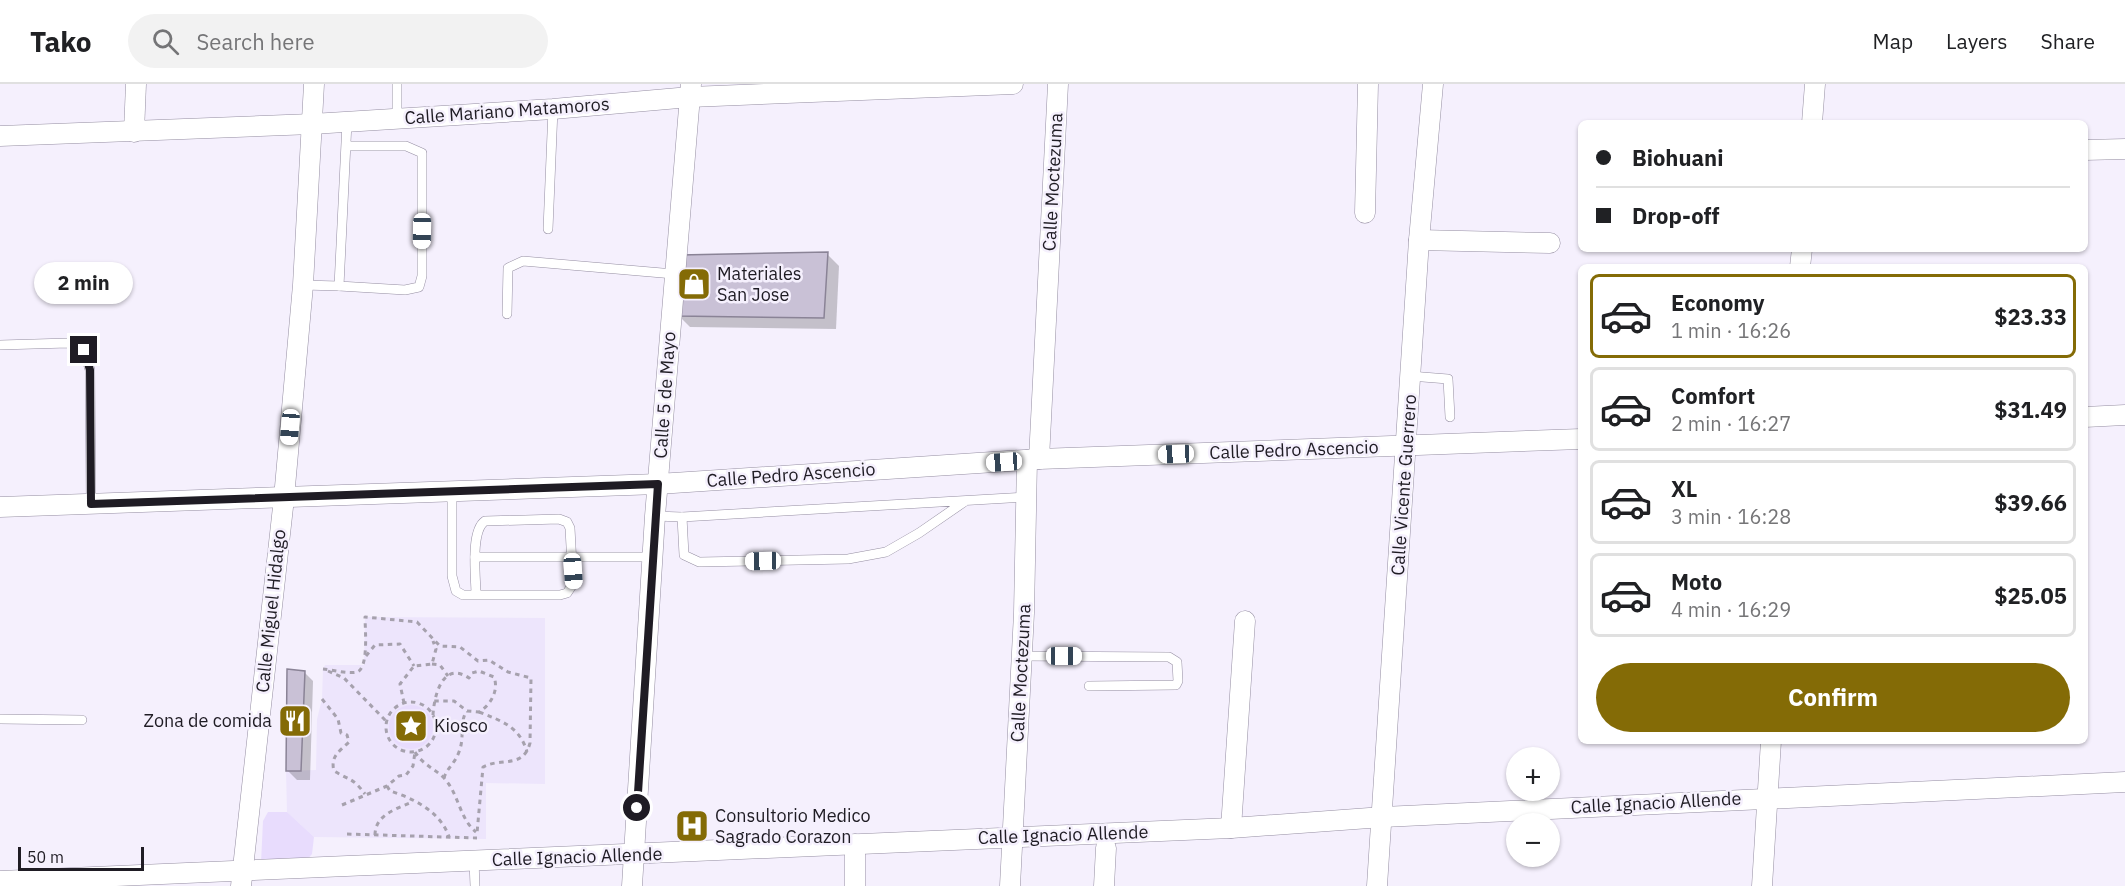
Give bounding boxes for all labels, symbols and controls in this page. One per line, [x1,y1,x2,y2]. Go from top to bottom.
search box [128,14,548,68]
text: Tako [30,23,92,60]
icon: search [149,25,182,58]
text: Search here [197,27,314,56]
text: Map [1873,27,1913,55]
text: Layers [1946,27,2008,55]
text: Share [2041,27,2095,55]
street label: Calle Mariano Matamoros [404,92,610,129]
street label: Calle Moctezuma [1037,112,1068,252]
text: Biohuani [1632,143,1724,172]
text: Drop-off [1632,201,1719,230]
car [413,213,431,249]
place label: Materiales San Jose [717,262,802,306]
callout: 2 min [34,263,134,305]
shop icon: Materiales San Jose [676,266,712,302]
text: 2 min [57,269,110,296]
text: Economy [1671,288,1765,317]
icon: car [1599,289,1653,343]
text: $23.33 [1994,302,2067,331]
text: 1 min · 16:26 [1671,317,1791,344]
street label: Calle 5 de Mayo [649,331,680,459]
route end [70,336,97,363]
text: Comfort [1671,381,1755,410]
icon: car [1599,382,1653,436]
street label: Calle Vicente Guerrero [1386,394,1421,576]
text: $31.49 [1994,395,2067,424]
car [279,408,301,446]
text: 2 min · 16:27 [1671,410,1791,437]
street label: Calle Pedro Ascencio [1209,435,1379,464]
car [1158,444,1194,464]
car [985,452,1023,472]
street label: Calle Pedro Ascencio [706,457,876,492]
text: XL [1671,474,1697,503]
icon: car [1599,475,1653,529]
text: $39.66 [1994,488,2067,517]
text: 3 min · 16:28 [1671,503,1791,530]
street label: Calle Miguel Hidalgo [250,528,291,694]
car [563,552,583,590]
car [745,552,781,570]
text: Moto [1671,567,1722,596]
icon: car [1599,568,1653,622]
text: $25.05 [1994,581,2067,610]
text: 4 min · 16:29 [1671,596,1791,623]
street label: Calle Moctezuma [1005,603,1036,743]
car [1046,647,1082,665]
button: Confirm [1596,663,2070,732]
restaurant icon: Zona de comida [277,703,313,739]
place icon: Kiosco [393,708,429,744]
place label: Zona de comida [144,709,272,732]
place label: Kiosco [434,714,488,737]
map controls [1506,747,1560,867]
button: + [1506,747,1560,801]
street label: Calle Ignacio Allende [1570,787,1742,818]
route start [623,794,650,821]
place label: Consultorio Medico Sagrado Corazon [715,804,871,848]
hospital icon: Consultorio Medico Sagrado Corazon [674,808,710,844]
button: − [1506,813,1560,867]
street label: Calle Ignacio Allende [977,820,1149,849]
street label: Calle Ignacio Allende [491,842,663,871]
scale bar [18,844,144,872]
text: 50 m [27,847,64,867]

